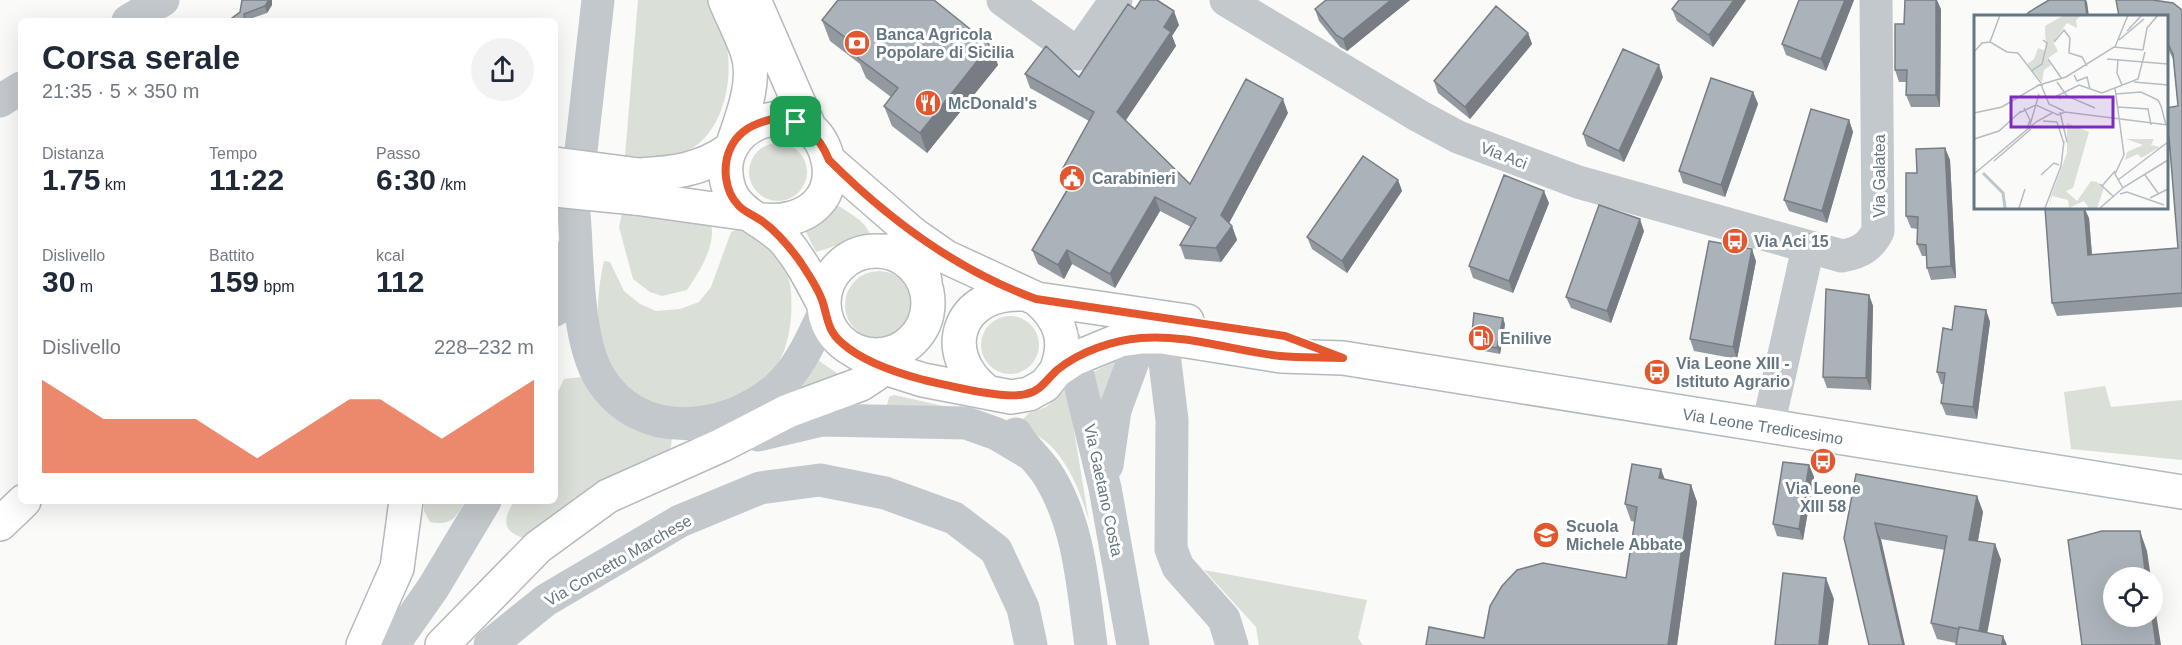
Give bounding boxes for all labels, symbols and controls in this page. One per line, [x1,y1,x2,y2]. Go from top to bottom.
inset map [1974,15,2167,208]
place label: Banca Agricola Popolare di Sicilia [876,26,1014,61]
bank icon: Banca Agricola Popolare di Sicilia [842,28,872,58]
button: share [471,38,534,101]
text: Corsa serale [42,39,240,76]
text: 21:35 · 5 × 350 m [42,80,199,102]
restaurant icon: McDonald's [913,88,943,118]
place label: McDonald's [948,95,1037,112]
pin [770,96,821,147]
icon: arrive [779,105,812,138]
street label: Via Galatea [1871,134,1888,218]
street label: Via Aci [1478,139,1530,172]
text: Distanza [42,145,104,162]
text: Tempo [209,145,257,162]
text: Passo [376,145,420,162]
text: 1.75 [42,163,100,196]
text: 11:22 [209,163,284,196]
text: 6:30 [376,163,436,196]
public building icon: Carabinieri [1057,163,1087,193]
place label: Carabinieri [1092,170,1176,187]
text: km [100,176,126,193]
text: /km [436,176,466,193]
bus stop icon: Via Aci 15 [1720,226,1750,256]
place label: Via Aci 15 [1754,233,1829,250]
text: Dislivello [42,247,105,264]
text: Battito [209,247,254,264]
text: kcal [376,247,404,264]
text: 30 [42,265,75,298]
text: 159 [209,265,259,298]
text: 112 [376,265,424,298]
text: m [75,278,93,295]
text: bpm [259,278,295,295]
fuel station icon: Enilive [1466,323,1496,353]
place label: Enilive [1500,330,1552,347]
text: Dislivello [42,336,121,358]
text: 228–232 m [434,336,534,358]
place label: Via Leone XIII - Istituto Agrario [1676,355,1790,390]
bus stop icon: Via Leone XIII - Istituto Agrario [1642,357,1672,387]
street label: Via Leone Tredicesimo [1681,405,1845,448]
street label: Via Gaetano Costa [1081,422,1126,558]
bus stop icon: Via Leone XIII 58 [1808,446,1838,476]
place label: Via Leone XIII 58 [1785,480,1861,515]
street label: Via Concetto Marchese [542,512,694,609]
place label: Scuola Michele Abbate [1566,518,1683,553]
school or university icon: Scuola Michele Abbate [1531,520,1561,550]
map controls [2103,567,2163,627]
button: locate [2103,567,2163,627]

